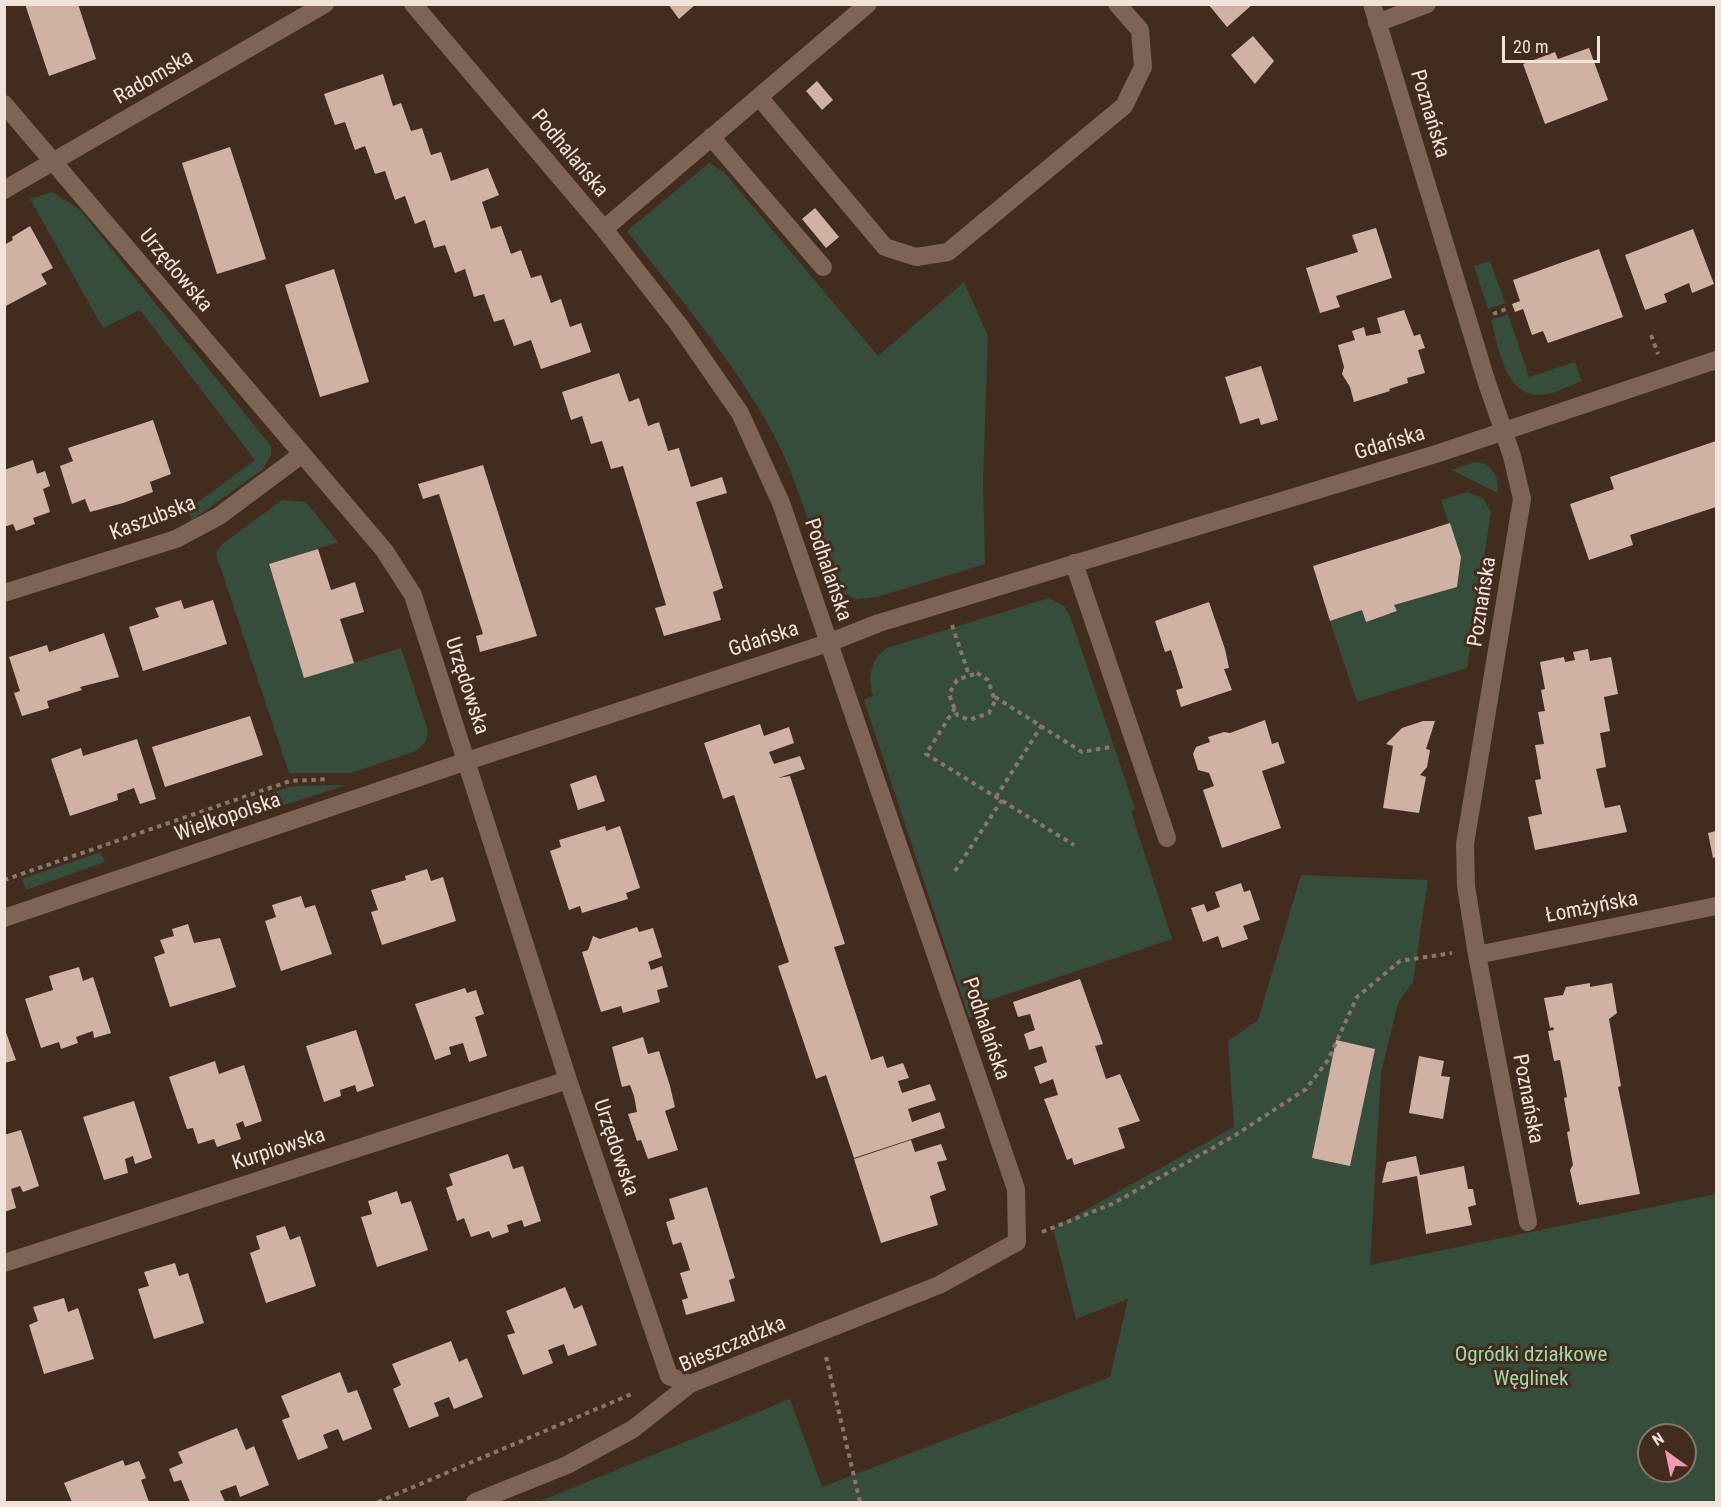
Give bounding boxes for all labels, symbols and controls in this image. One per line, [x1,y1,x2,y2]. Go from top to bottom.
scale bar [1505,24,1602,62]
text: 20 m [1513,36,1548,57]
street label: Radomska [110,45,198,111]
street label: Poznańska [1404,67,1454,161]
street label: Podhalańska [525,105,613,203]
street label: Urzędowska [133,224,217,318]
street label: Gdańska [1352,421,1428,467]
street label: Kaszubska [107,491,199,547]
street label: Podhalańska [798,515,856,625]
street label: Poznańska [1463,555,1503,649]
street label: Gdańska [726,617,802,663]
street label: Urzędowska [438,634,494,738]
street label: Wielkopolska [172,788,284,848]
street label: Łomżyńska [1544,887,1640,929]
street label: Podhalańska [956,974,1014,1084]
street label: Poznańska [1506,1052,1548,1146]
street label: Urzędowska [587,1096,643,1200]
street label: Kurpiowska [229,1123,329,1177]
street label: Bieszczadzka [676,1311,790,1379]
park label: Ogródki działkowe Węglinek [1455,1343,1607,1393]
north arrow [1637,1423,1697,1483]
text: N [1649,1429,1667,1450]

